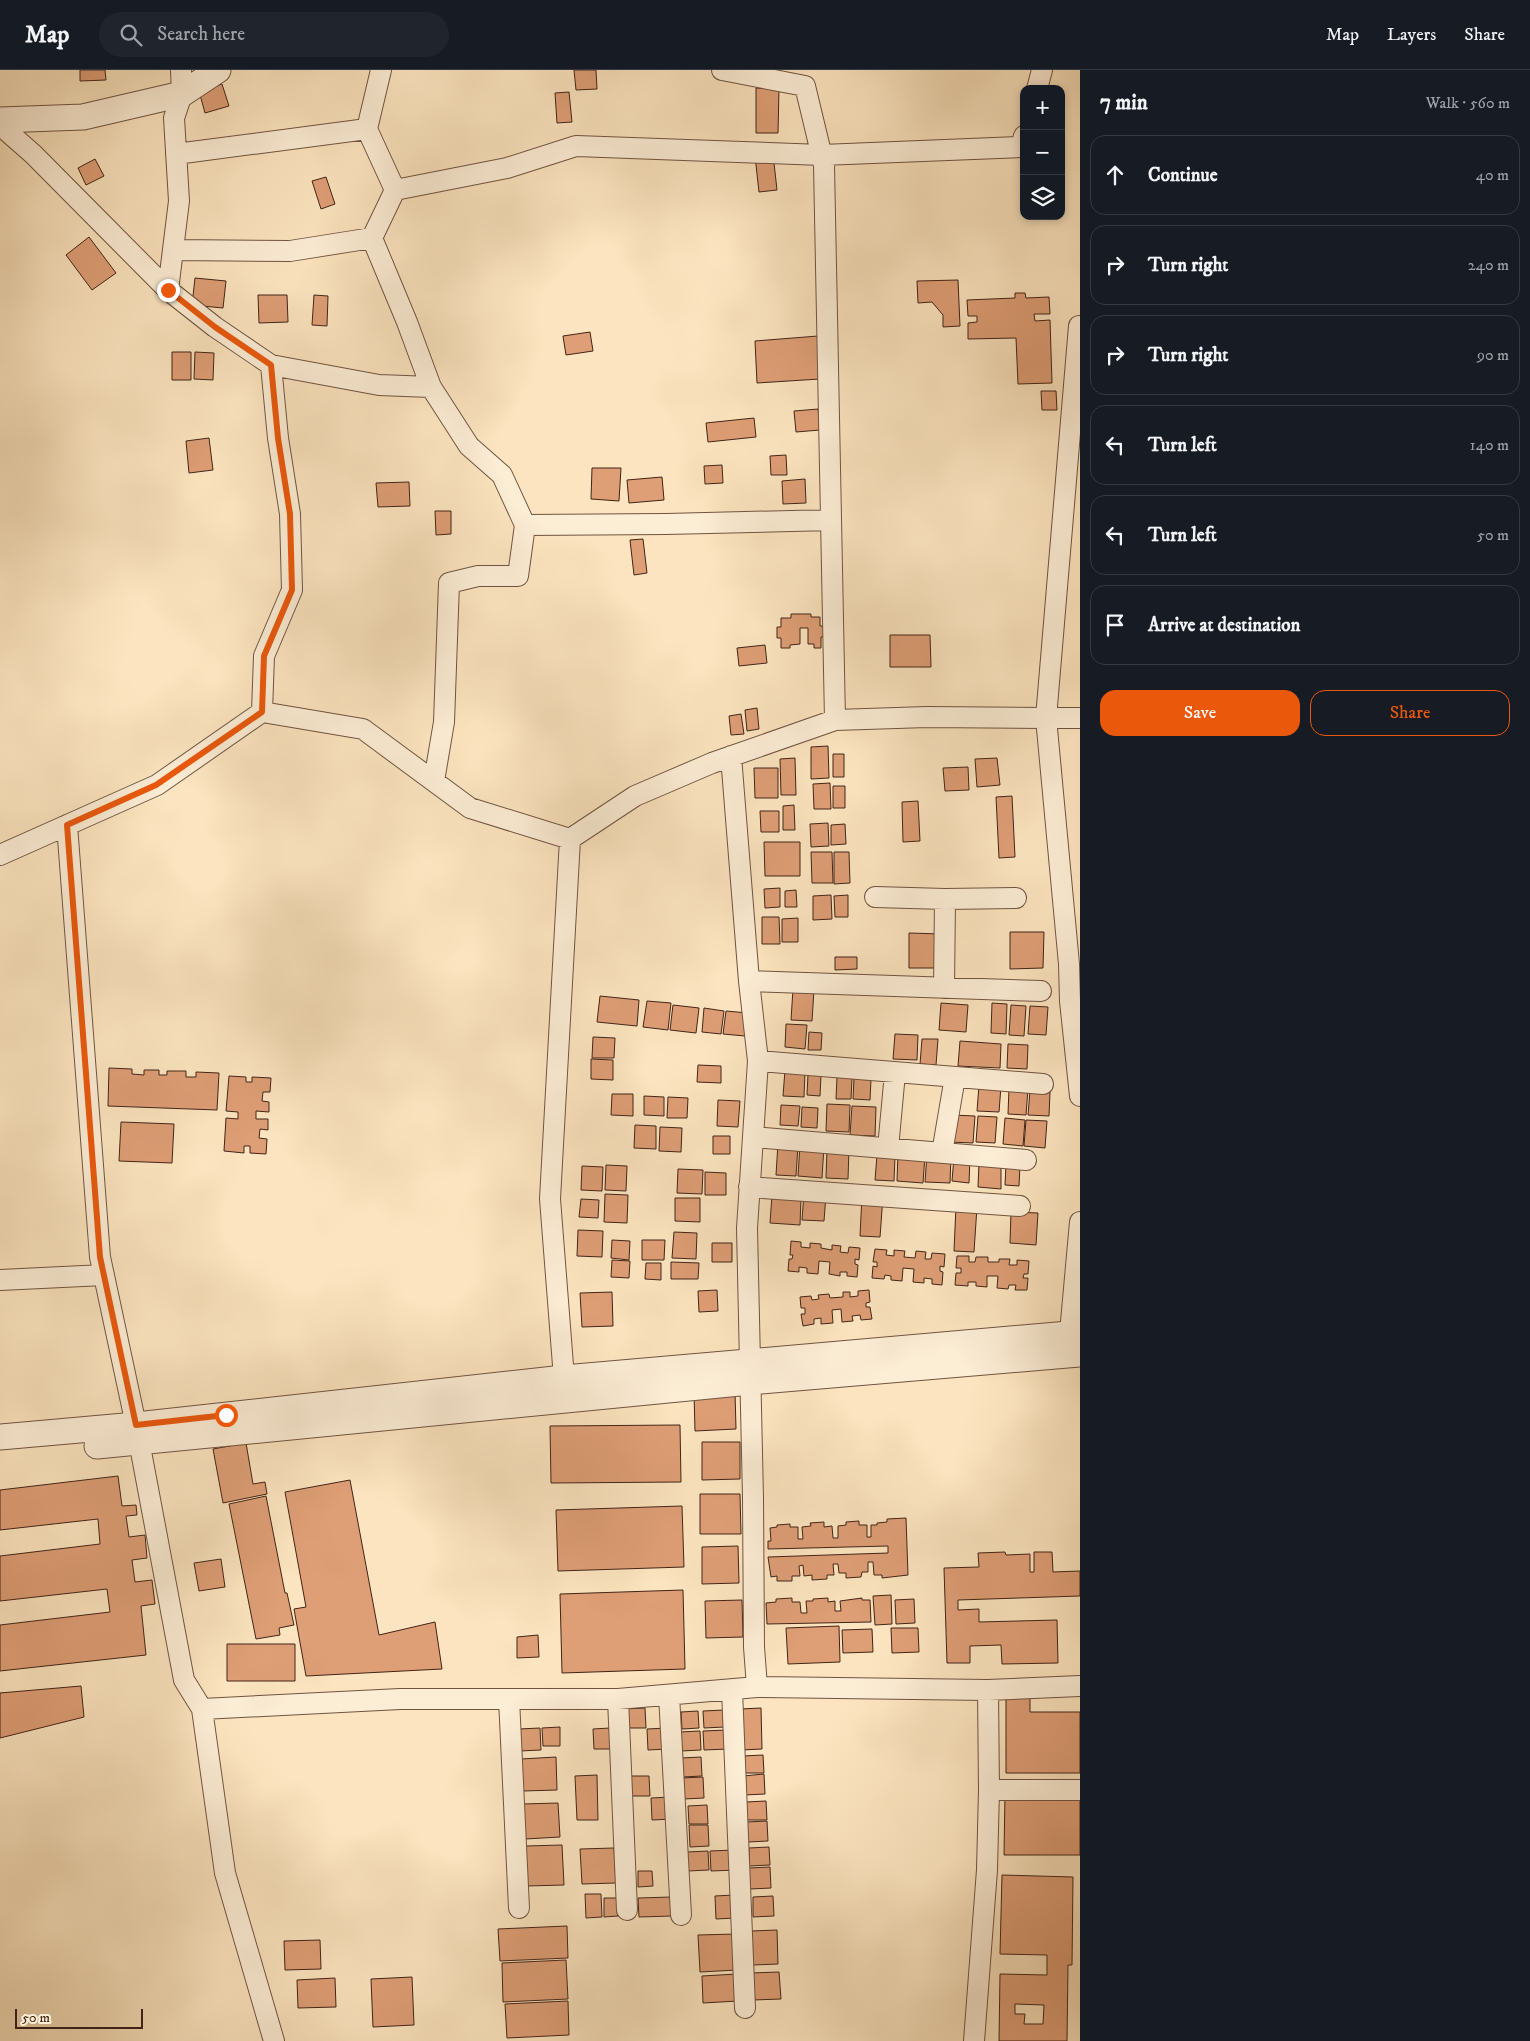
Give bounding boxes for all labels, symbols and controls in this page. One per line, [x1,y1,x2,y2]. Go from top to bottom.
search box [99,12,449,57]
text: Map [25,20,69,50]
icon: search [117,21,145,49]
text: Search here [157,23,245,46]
text: Map [1326,24,1359,46]
text: Layers [1387,24,1436,46]
text: Share [1464,24,1505,46]
map controls [1020,85,1065,220]
button: + [1020,85,1065,130]
text: 7 min [1100,90,1148,116]
text: Walk · 560 m [1426,93,1510,113]
button: − [1020,130,1065,175]
icon: ahead [1101,161,1129,189]
text: Continue [1148,164,1218,187]
text: 40 m [1476,165,1509,185]
button: layers [1020,175,1065,220]
icon: right [1101,251,1129,279]
text: Turn right [1148,254,1228,277]
text: 240 m [1468,255,1509,275]
route end [157,279,180,302]
icon: right [1101,341,1129,369]
text: Turn right [1148,344,1228,367]
text: 90 m [1477,345,1509,365]
icon: left [1101,431,1129,459]
text: Turn left [1148,434,1217,457]
text: 140 m [1470,435,1509,455]
icon: left [1101,521,1129,549]
text: Turn left [1148,524,1217,547]
text: 50 m [1477,525,1509,545]
icon: arrive [1101,611,1129,639]
text: Arrive at destination [1148,614,1300,637]
button: Save [1100,690,1300,736]
button: Share [1310,690,1510,736]
route start [215,1404,238,1427]
scale bar [15,2006,142,2029]
text: 50 m [22,2009,50,2027]

